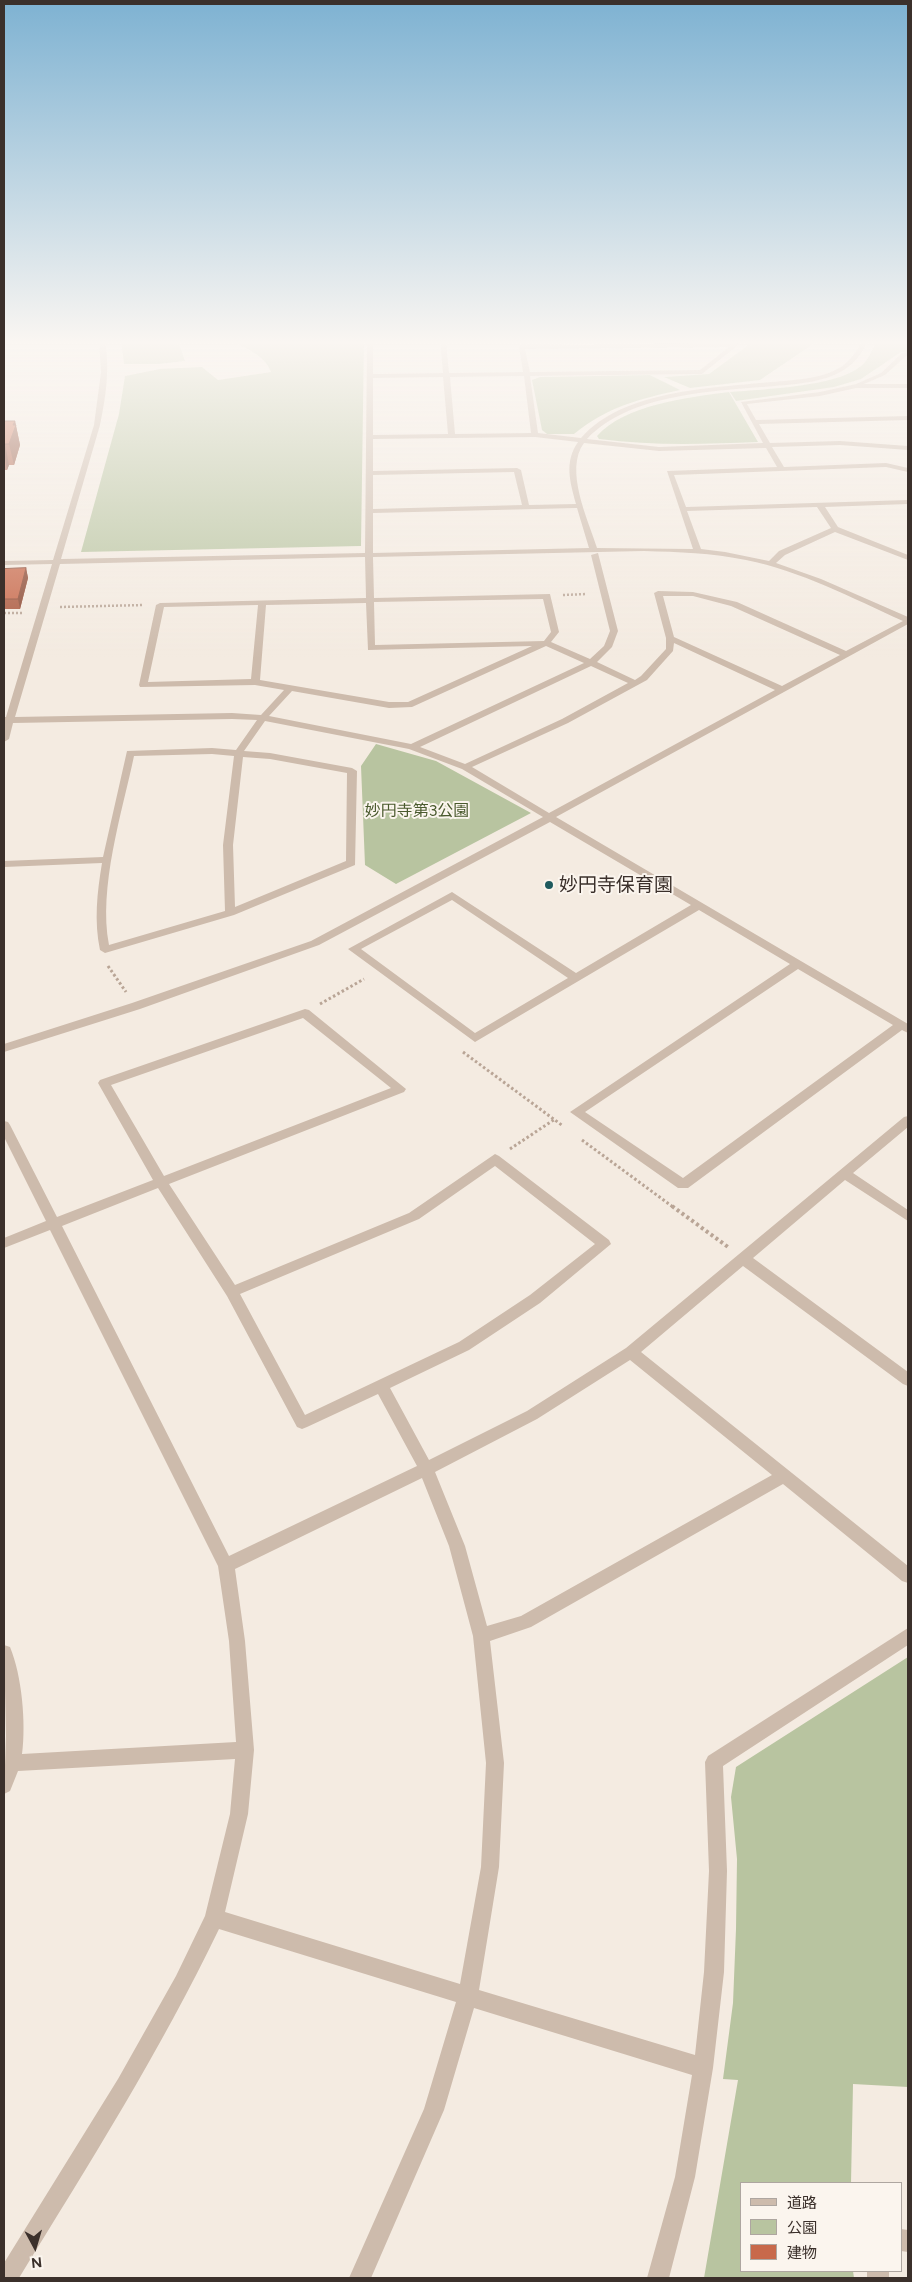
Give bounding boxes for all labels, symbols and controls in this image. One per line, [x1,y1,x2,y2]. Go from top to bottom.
park label: 妙円寺第3公園 [365,801,469,821]
place label: 妙円寺保育園 [559,874,673,896]
marker: 妙円寺保育園 [543,879,555,891]
legend [740,2182,902,2272]
text: 道路 [787,2194,817,2212]
text: 公園 [787,2219,817,2237]
north arrow [10,2222,60,2272]
text: 建物 [787,2244,817,2262]
text: N [30,2253,43,2271]

